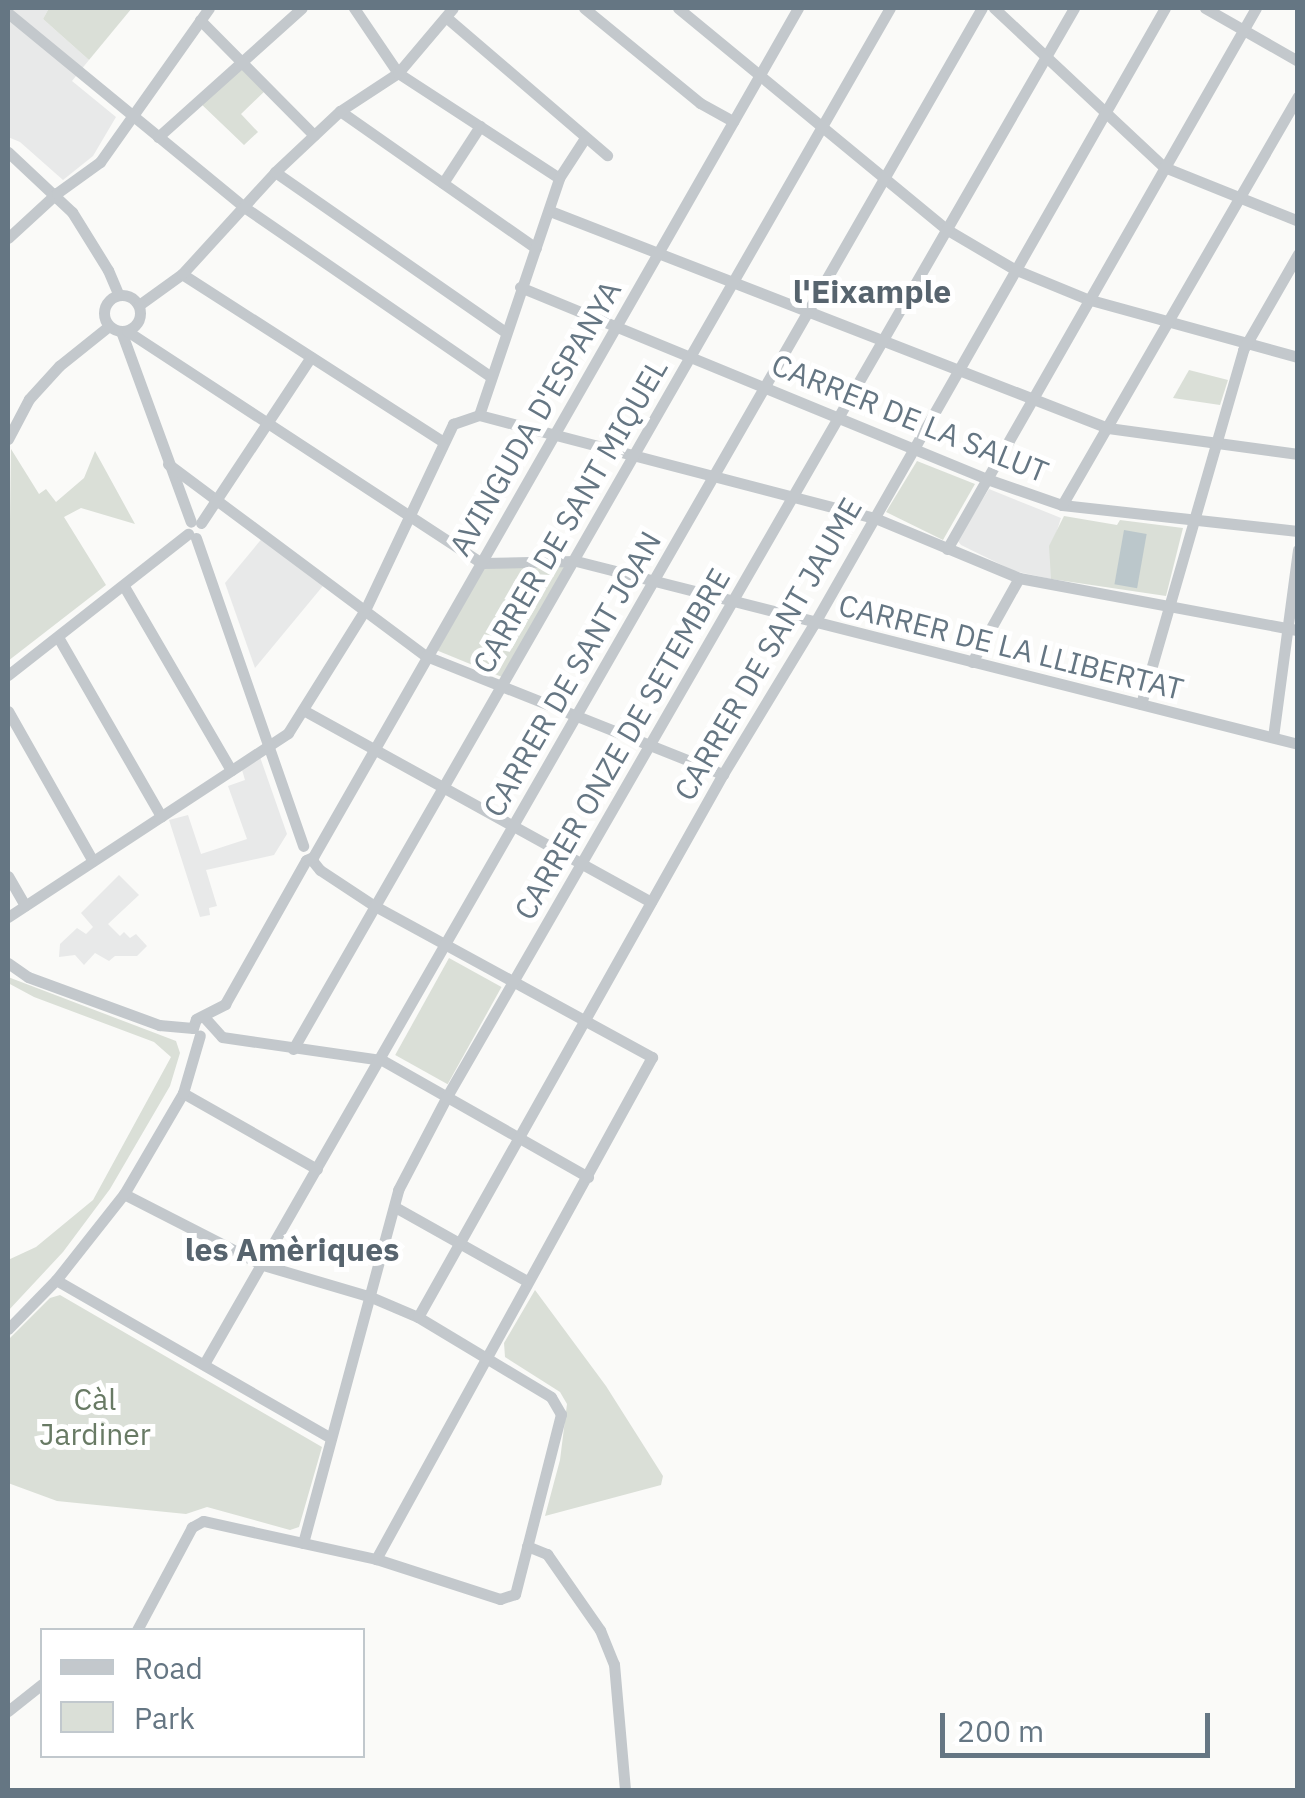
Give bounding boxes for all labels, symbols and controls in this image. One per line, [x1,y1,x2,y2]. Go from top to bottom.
district label: l'Eixample [793,272,951,310]
street label: AVINGUDA D'ESPANYA [442,274,628,562]
street label: CARRER DE LA SALUT [767,346,1053,490]
street label: CARRER DE SANT MIQUEL [465,352,675,680]
street label: CARRER DE SANT JAUME [667,491,869,807]
street label: CARRER DE SANT JOAN [476,525,668,823]
street label: CARRER ONZE DE SETEMBRE [507,562,737,926]
street label: CARRER DE LA LLIBERTAT [835,587,1187,707]
district label: les Amèriques [185,1230,399,1268]
park label: Càl Jardiner [39,1381,151,1452]
legend [40,1628,365,1758]
text: Road [134,1648,203,1687]
scale bar [945,1693,1215,1755]
text: Park [134,1698,195,1737]
text: 200 m [957,1711,1044,1750]

